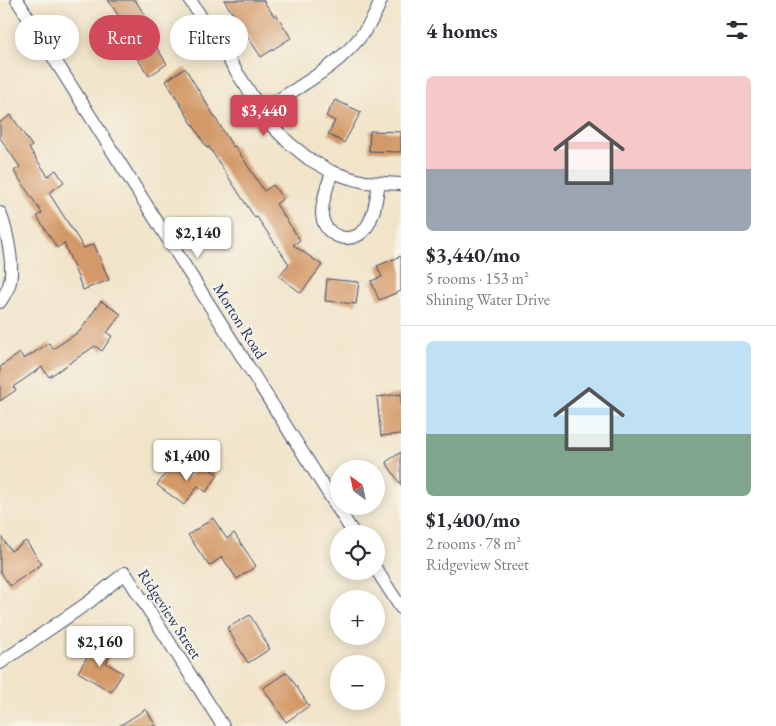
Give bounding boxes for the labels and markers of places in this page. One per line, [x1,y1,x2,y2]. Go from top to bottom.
pin: $3,440 [223,94,305,137]
pin: $2,140 [157,216,239,259]
pin: $1,400 [146,440,228,482]
pin: $2,160 [59,626,141,668]

